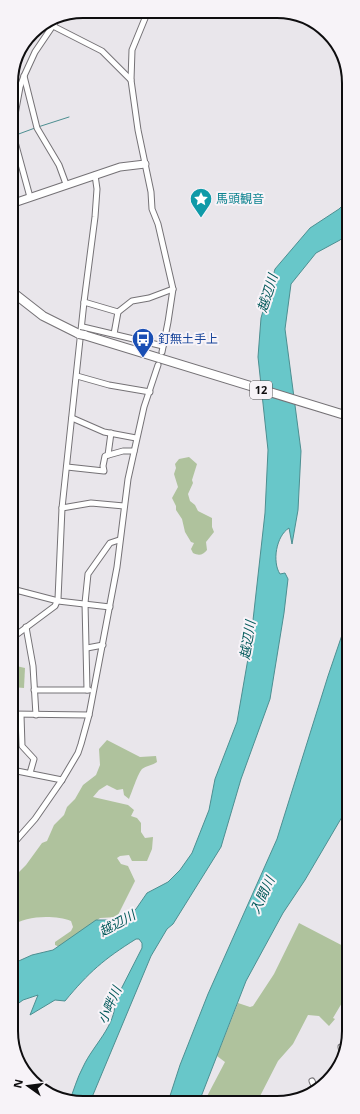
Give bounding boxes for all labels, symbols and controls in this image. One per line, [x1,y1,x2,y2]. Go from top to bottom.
place icon: 馬頭観音 [188,186,214,219]
place label: 馬頭観音 [216,190,264,207]
water label: 越辺川 [253,270,282,314]
bus stop icon: 釘無土手上 [130,326,156,359]
place label: 釘無土手上 [158,330,218,347]
road number: 12 [250,381,272,399]
water label: 越辺川 [235,617,259,661]
water label: 入間川 [246,872,279,916]
water label: 越辺川 [96,905,140,940]
water label: 小畔川 [93,982,126,1026]
north arrow [8,1066,48,1106]
text: N [9,1077,26,1090]

